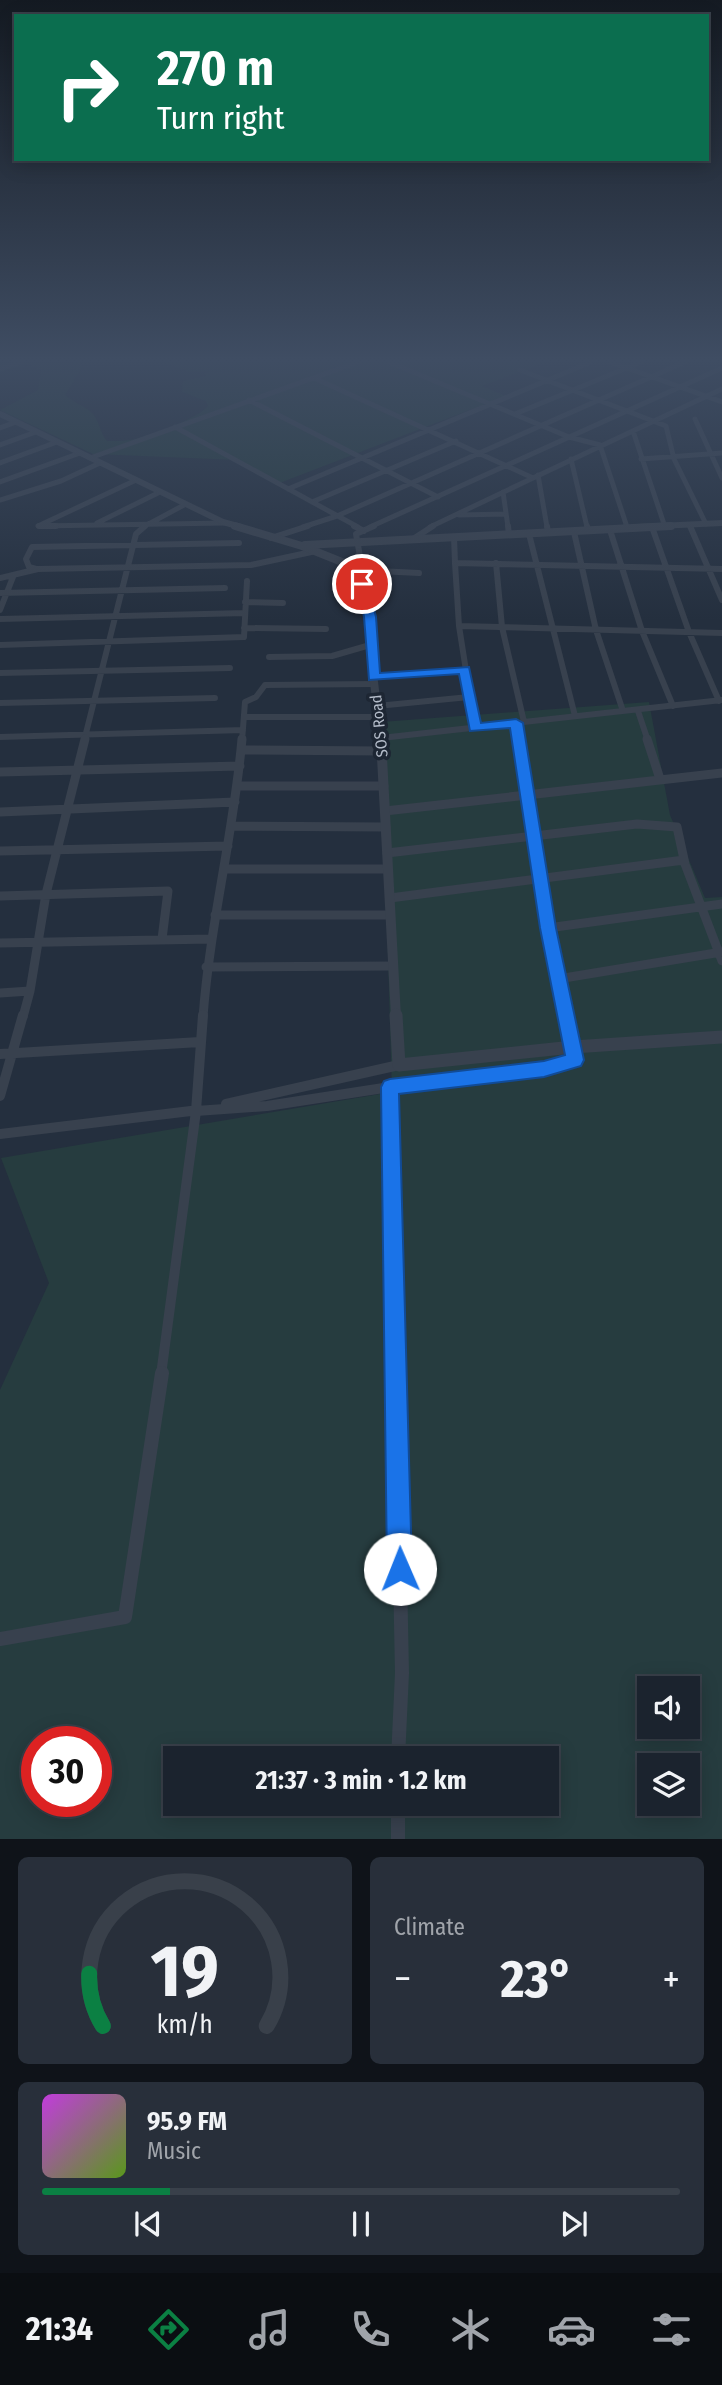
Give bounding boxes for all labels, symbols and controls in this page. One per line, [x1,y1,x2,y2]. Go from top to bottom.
text: 270 m [157,39,274,98]
icon: right [42,42,133,133]
text: Turn right [157,99,284,137]
pin [332,554,392,614]
icon: arrive [343,565,381,603]
street label: SOS Road [366,694,392,758]
position arrow [363,1532,437,1606]
map controls [637,1676,700,1816]
button: sound [637,1676,700,1739]
speed limit sign: 30 [21,1726,112,1817]
button: layers [637,1753,700,1816]
text: 21:37 · 3 min · 1.2 km [255,1765,467,1796]
text: Climate [394,1913,465,1941]
text: 19 [151,1929,219,2016]
text: 23° [500,1948,573,2011]
text: − [394,1956,411,2002]
text: + [663,1956,680,2002]
text: km/h [157,2010,213,2040]
text: 95.9 FM [147,2106,227,2137]
text: Music [147,2137,201,2165]
icon: previous [129,2205,167,2243]
icon: pause [342,2205,380,2243]
icon: next [555,2205,593,2243]
icon: directions [144,2305,193,2354]
icon: music [245,2305,294,2354]
icon: phone [346,2305,395,2354]
icon: climate [446,2305,495,2354]
icon: car [547,2305,596,2354]
icon: filters [647,2305,696,2354]
text: 21:34 [26,2310,93,2348]

